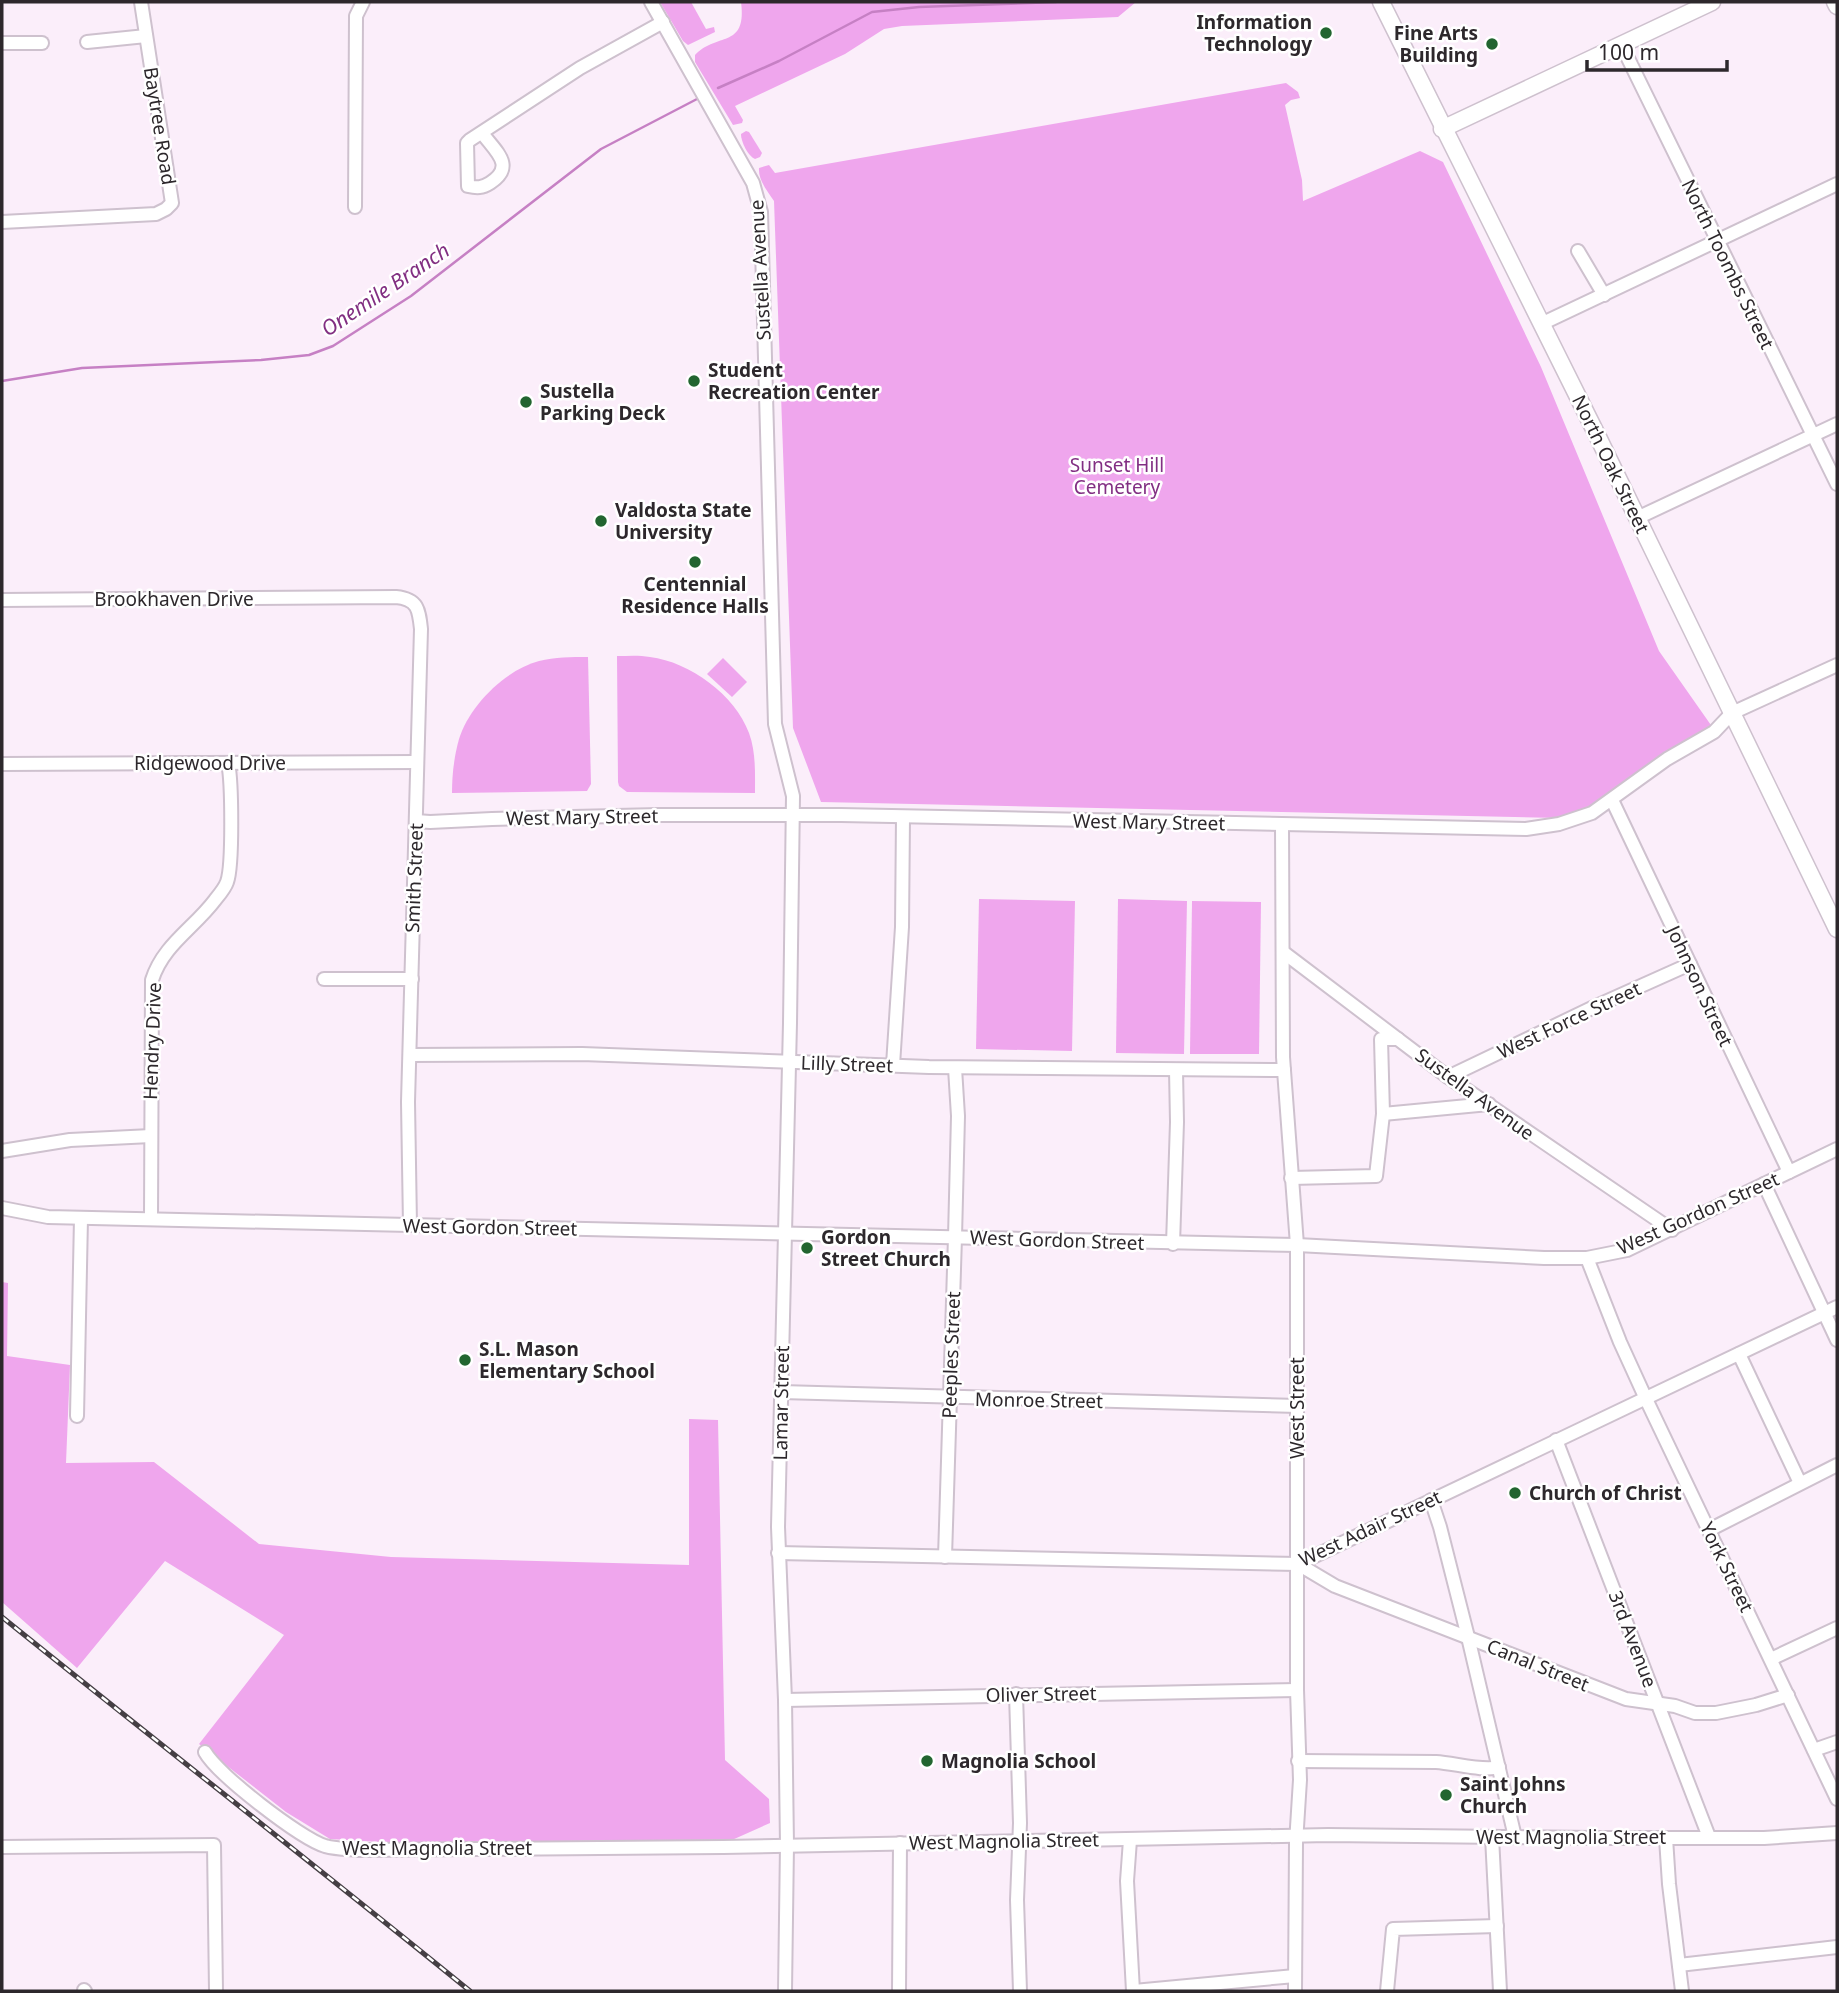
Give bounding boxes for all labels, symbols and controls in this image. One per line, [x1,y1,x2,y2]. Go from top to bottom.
place label: Information Technology [1196,9,1312,57]
place label: Fine Arts Building [1394,20,1478,68]
marker: Information Technology [1318,25,1334,41]
scale bar [1587,28,1727,72]
marker: Fine Arts Building [1484,36,1500,52]
text: 100 m [1598,38,1659,66]
street label: Baytree Road [138,65,182,187]
street label: North Toombs Street [1676,175,1781,353]
street label: Sustella Avenue [743,199,777,341]
water label: Onemile Branch [315,236,455,342]
place label: Student Recreation Center [708,357,880,405]
marker: Student Recreation Center [686,373,702,389]
place label: Sustella Parking Deck [540,378,665,426]
street label: North Oak Street [1566,390,1656,538]
marker: Sustella Parking Deck [518,394,534,410]
park label: Sunset Hill Cemetery [1070,452,1164,500]
place label: Valdosta State University [615,497,752,545]
marker: Valdosta State University [593,513,609,529]
marker: Centennial Residence Halls [687,554,703,570]
place label: Centennial Residence Halls [621,571,769,619]
street label: Brookhaven Drive [94,586,254,612]
street label: Ridgewood Drive [134,750,286,776]
street label: West Mary Street [506,803,659,831]
street label: West Mary Street [1073,808,1226,836]
street label: Smith Street [399,823,429,933]
street label: Johnson Street [1660,920,1739,1051]
street label: West Force Street [1493,975,1645,1065]
street label: Hendry Drive [137,982,167,1100]
street label: Sustella Avenue [1410,1042,1540,1146]
street label: Lilly Street [800,1049,894,1079]
street label: West Gordon Street [1613,1166,1783,1260]
street label: West Gordon Street [402,1212,578,1242]
place label: Gordon Street Church [821,1224,951,1272]
street label: West Gordon Street [969,1224,1145,1256]
marker: Gordon Street Church [799,1240,815,1256]
street label: Peeples Street [936,1291,966,1419]
place label: S.L. Mason Elementary School [479,1336,655,1384]
street label: Lamar Street [767,1345,795,1461]
marker: S.L. Mason Elementary School [457,1352,473,1368]
street label: West Street [1284,1357,1310,1459]
street label: Monroe Street [975,1386,1103,1414]
place label: Church of Christ [1529,1480,1682,1506]
street label: West Adair Street [1295,1484,1445,1572]
marker: Church of Christ [1507,1485,1523,1501]
street label: York Street [1694,1518,1760,1617]
street label: 3rd Avenue [1603,1587,1663,1691]
street label: Canal Street [1483,1633,1593,1697]
street label: Oliver Street [985,1680,1097,1708]
place label: Magnolia School [941,1748,1096,1774]
marker: Magnolia School [919,1753,935,1769]
place label: Saint Johns Church [1460,1771,1565,1819]
marker: Saint Johns Church [1438,1787,1454,1803]
street label: West Magnolia Street [1476,1824,1666,1850]
street label: West Magnolia Street [909,1826,1099,1856]
street label: West Magnolia Street [342,1835,532,1861]

